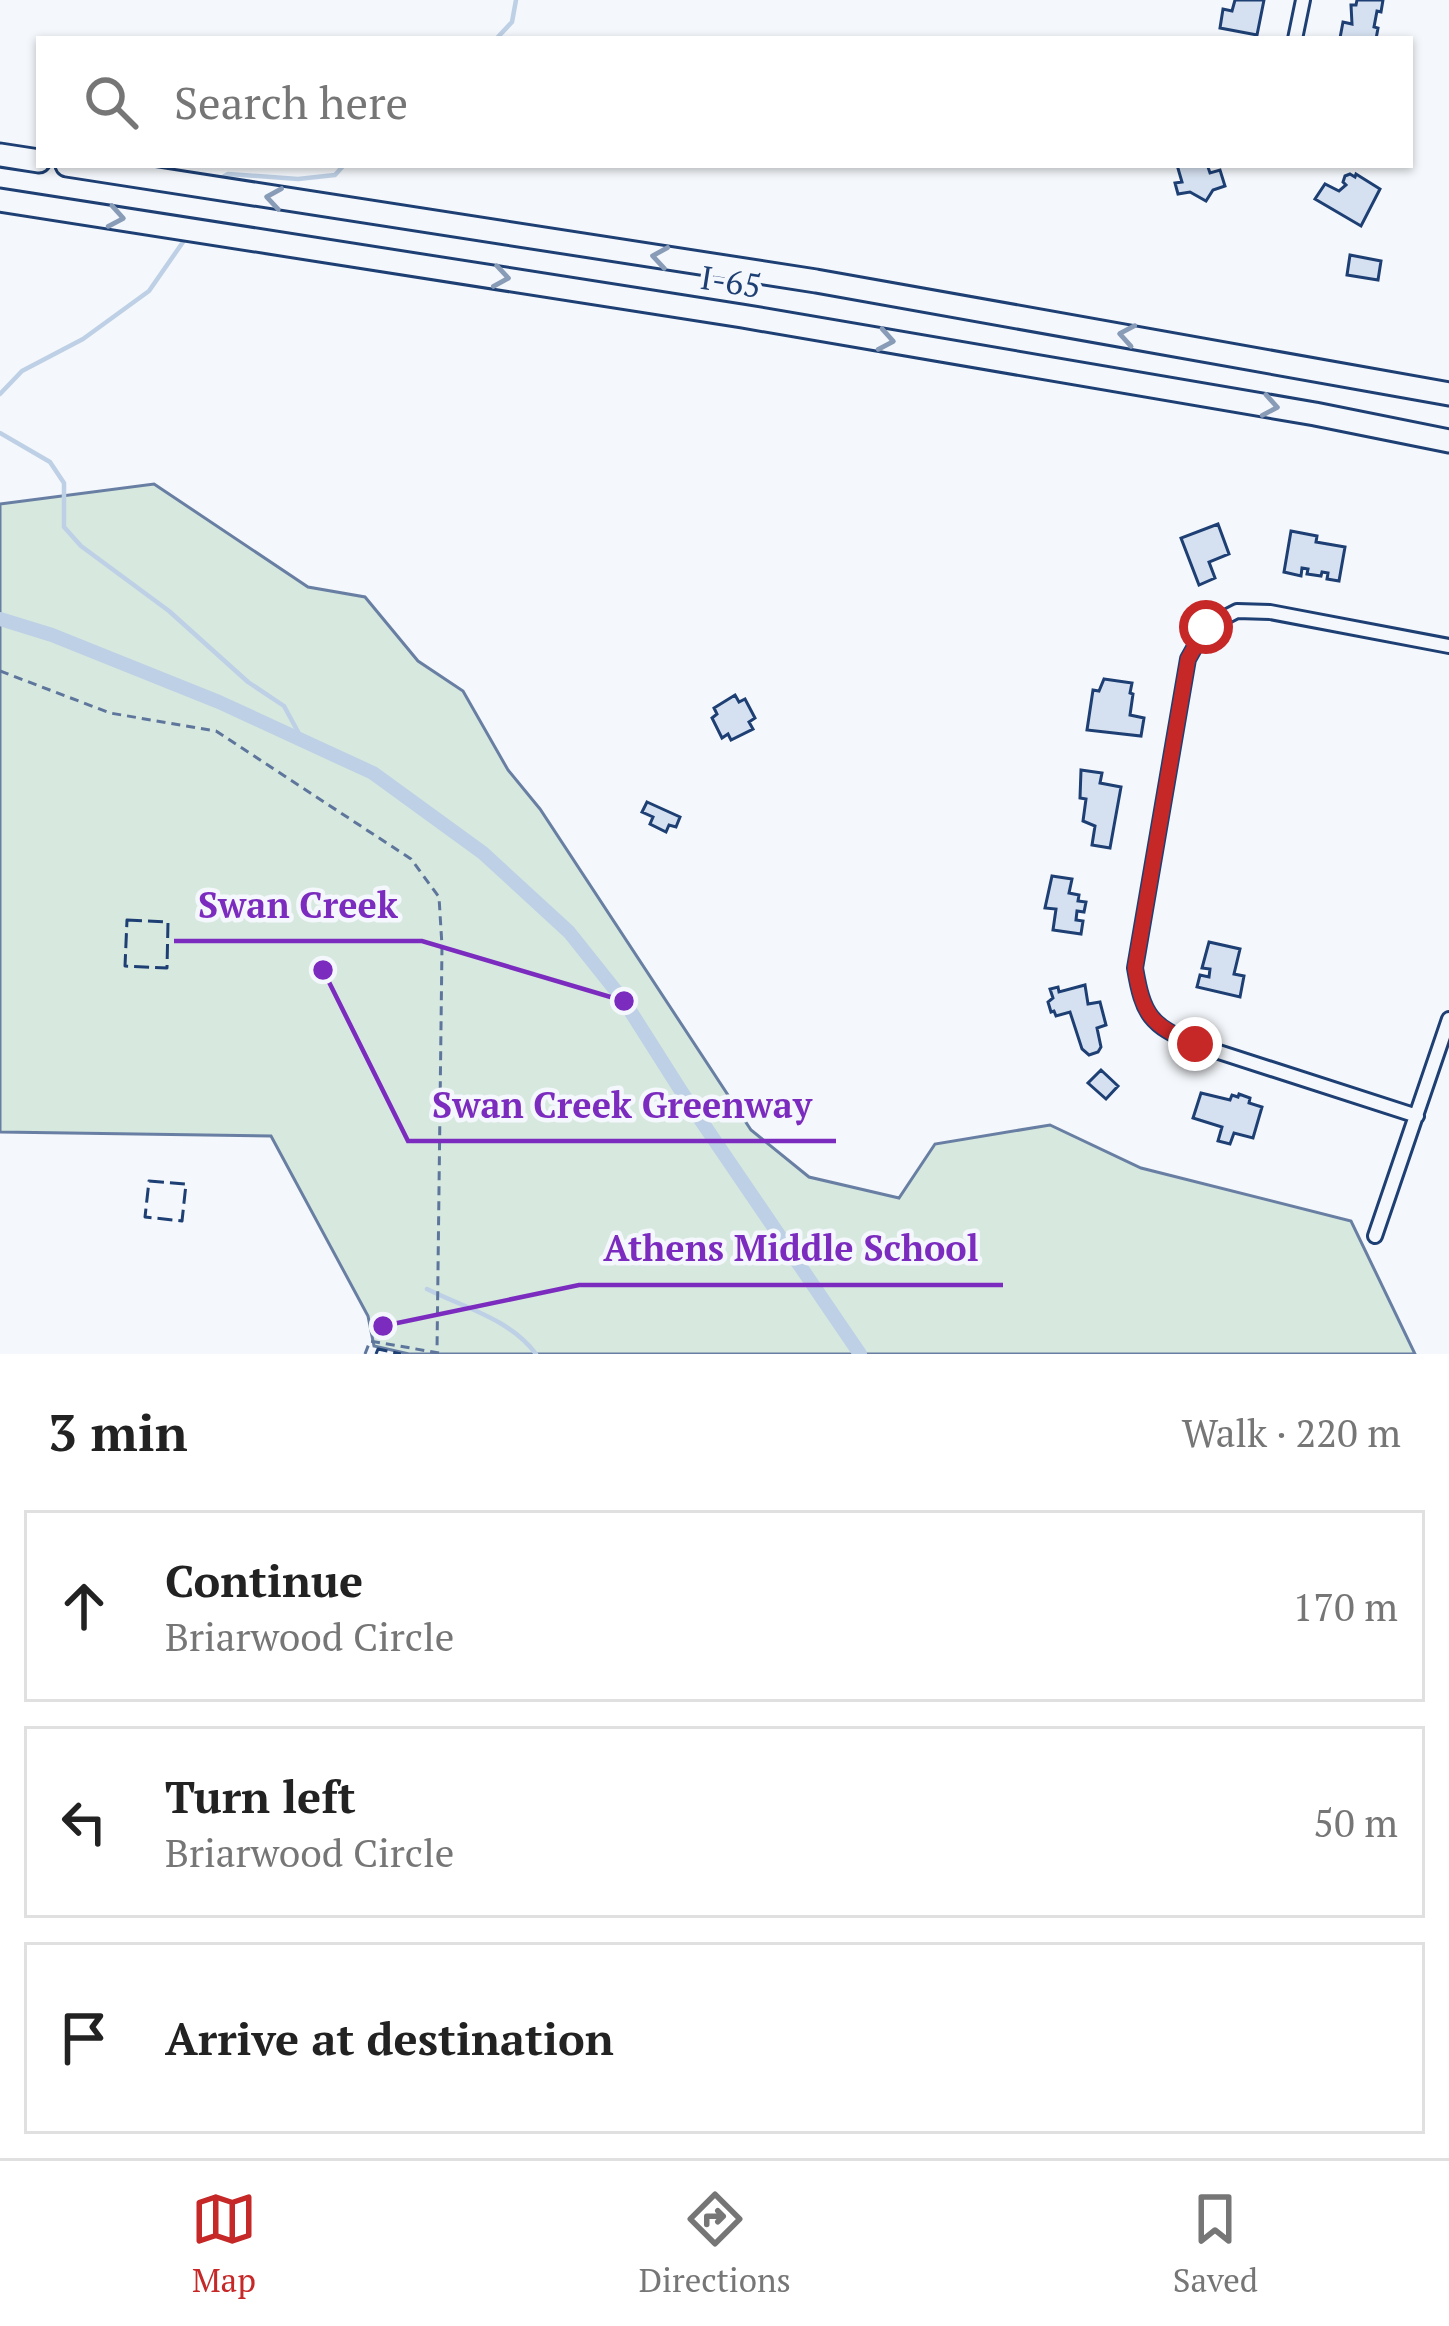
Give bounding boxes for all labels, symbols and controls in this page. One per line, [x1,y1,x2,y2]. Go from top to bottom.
search box [36,36,1413,168]
icon: search [78,69,144,135]
text: Search here [174,72,408,132]
one-way arrow [265,186,285,211]
one-way arrow [105,203,125,228]
one-way arrow [650,245,670,271]
street label: I-65 [698,255,764,307]
one-way arrow [491,263,511,289]
one-way arrow [1118,323,1138,349]
one-way arrow [876,327,896,352]
one-way arrow [1260,393,1280,418]
route start [1179,600,1233,654]
callout: Swan Creek [174,869,422,941]
text: Swan Creek [198,881,398,928]
route end [1168,1017,1222,1071]
callout: Swan Creek Greenway [408,1069,836,1141]
text: Swan Creek Greenway [432,1081,813,1128]
callout: Athens Middle School [579,1213,1003,1285]
text: Athens Middle School [603,1224,979,1271]
text: 3 min [48,1398,188,1466]
text: Walk · 220 m [1182,1406,1401,1458]
text: Continue [165,1550,363,1610]
icon: ahead [51,1573,117,1639]
text: 170 m [1293,1580,1398,1632]
text: Briarwood Circle [165,1610,454,1662]
text: Turn left [165,1766,356,1826]
icon: left [51,1789,117,1855]
text: 50 m [1313,1796,1398,1848]
text: Briarwood Circle [165,1826,454,1878]
icon: arrive [51,2005,117,2071]
text: Arrive at destination [165,2008,614,2068]
tab: Map [191,2186,257,2301]
tab: Directions [639,2186,791,2301]
tab: Saved [1173,2186,1258,2301]

